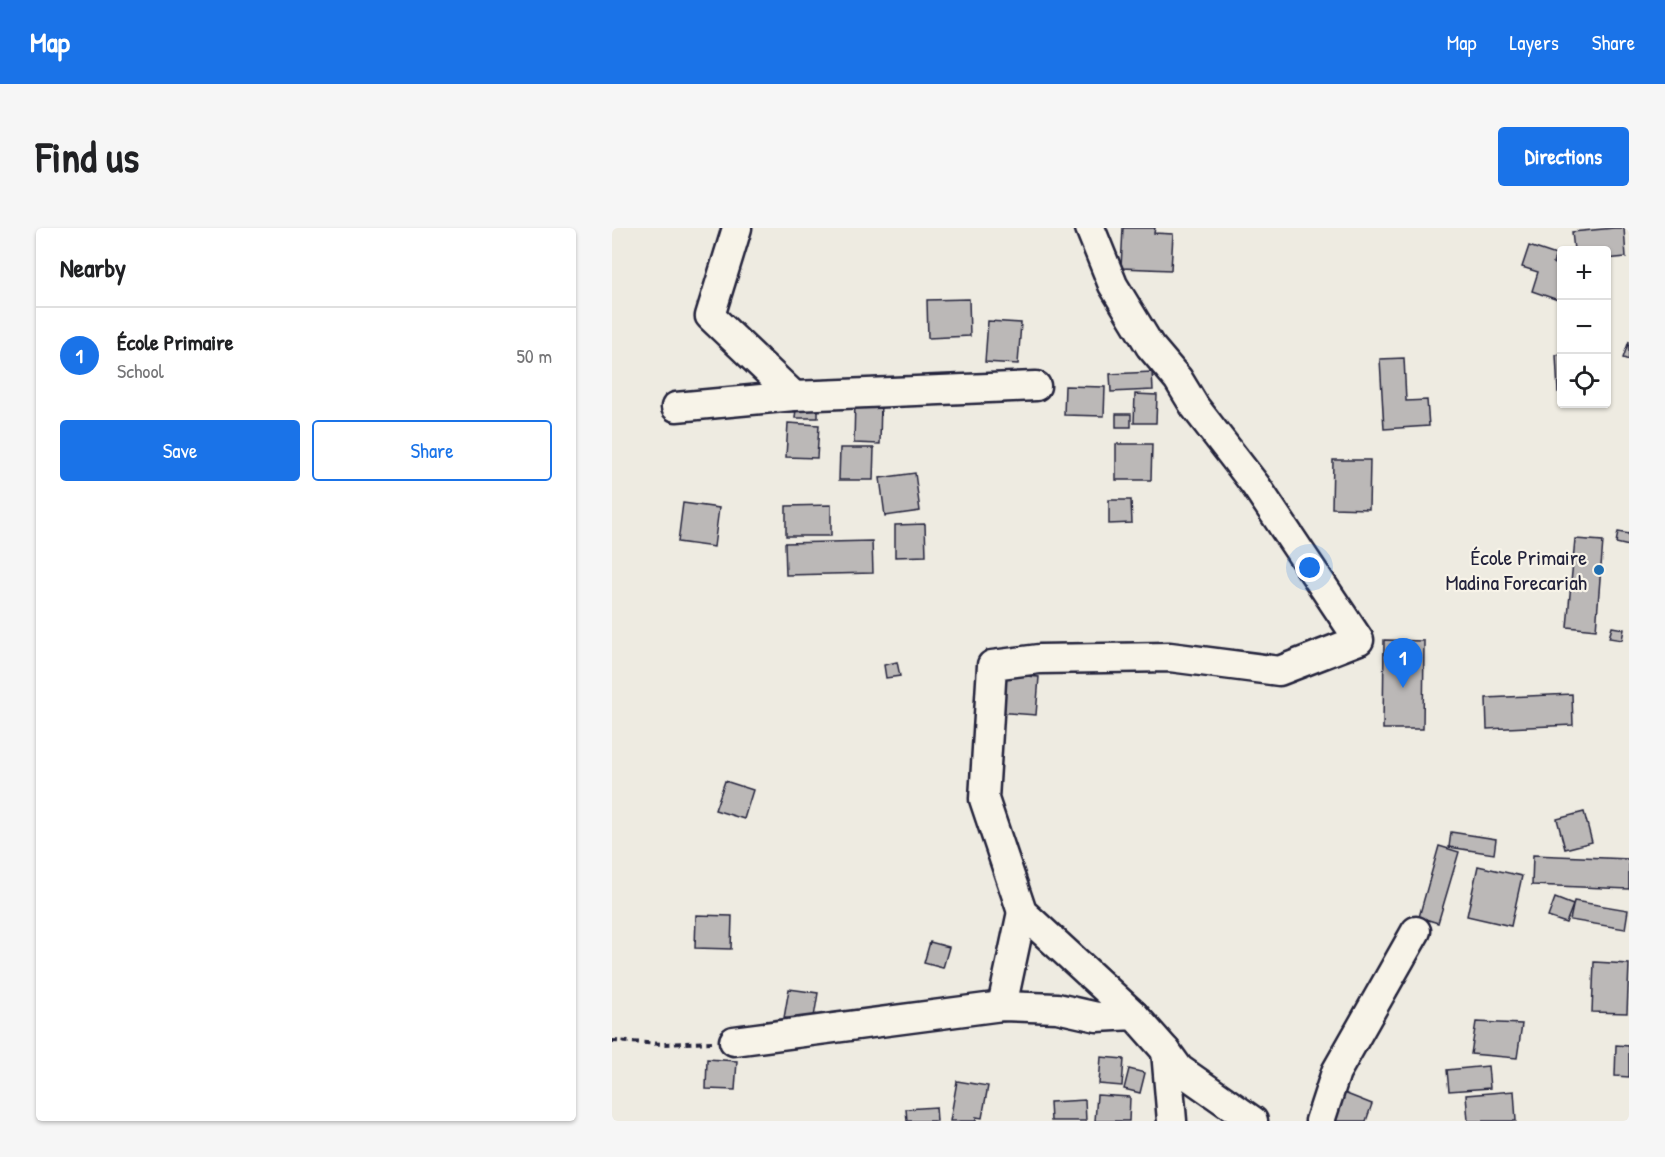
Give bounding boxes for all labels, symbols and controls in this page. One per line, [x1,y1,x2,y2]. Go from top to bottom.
text: Map [30,23,70,61]
text: Map [1447,28,1476,57]
text: Layers [1509,28,1559,57]
text: Share [1592,28,1635,57]
button: Directions [1498,127,1629,186]
text: Find us [36,128,139,185]
map controls [1557,246,1611,408]
button: + [1557,246,1611,300]
text: Nearby [60,250,126,285]
button: − [1557,300,1611,354]
text: École Primaire [117,327,234,357]
text: 1 [76,342,83,369]
text: 50 m [516,342,552,369]
button: locate [1557,354,1611,408]
text: School [117,357,164,384]
button: Save [60,420,300,481]
button: Share [312,420,552,481]
place label: École Primaire Madina Forecariah [1445,542,1587,597]
your location [1295,553,1324,582]
marker: École Primaire Madina Forecariah [1592,563,1606,577]
pin: 1 [1384,638,1422,688]

